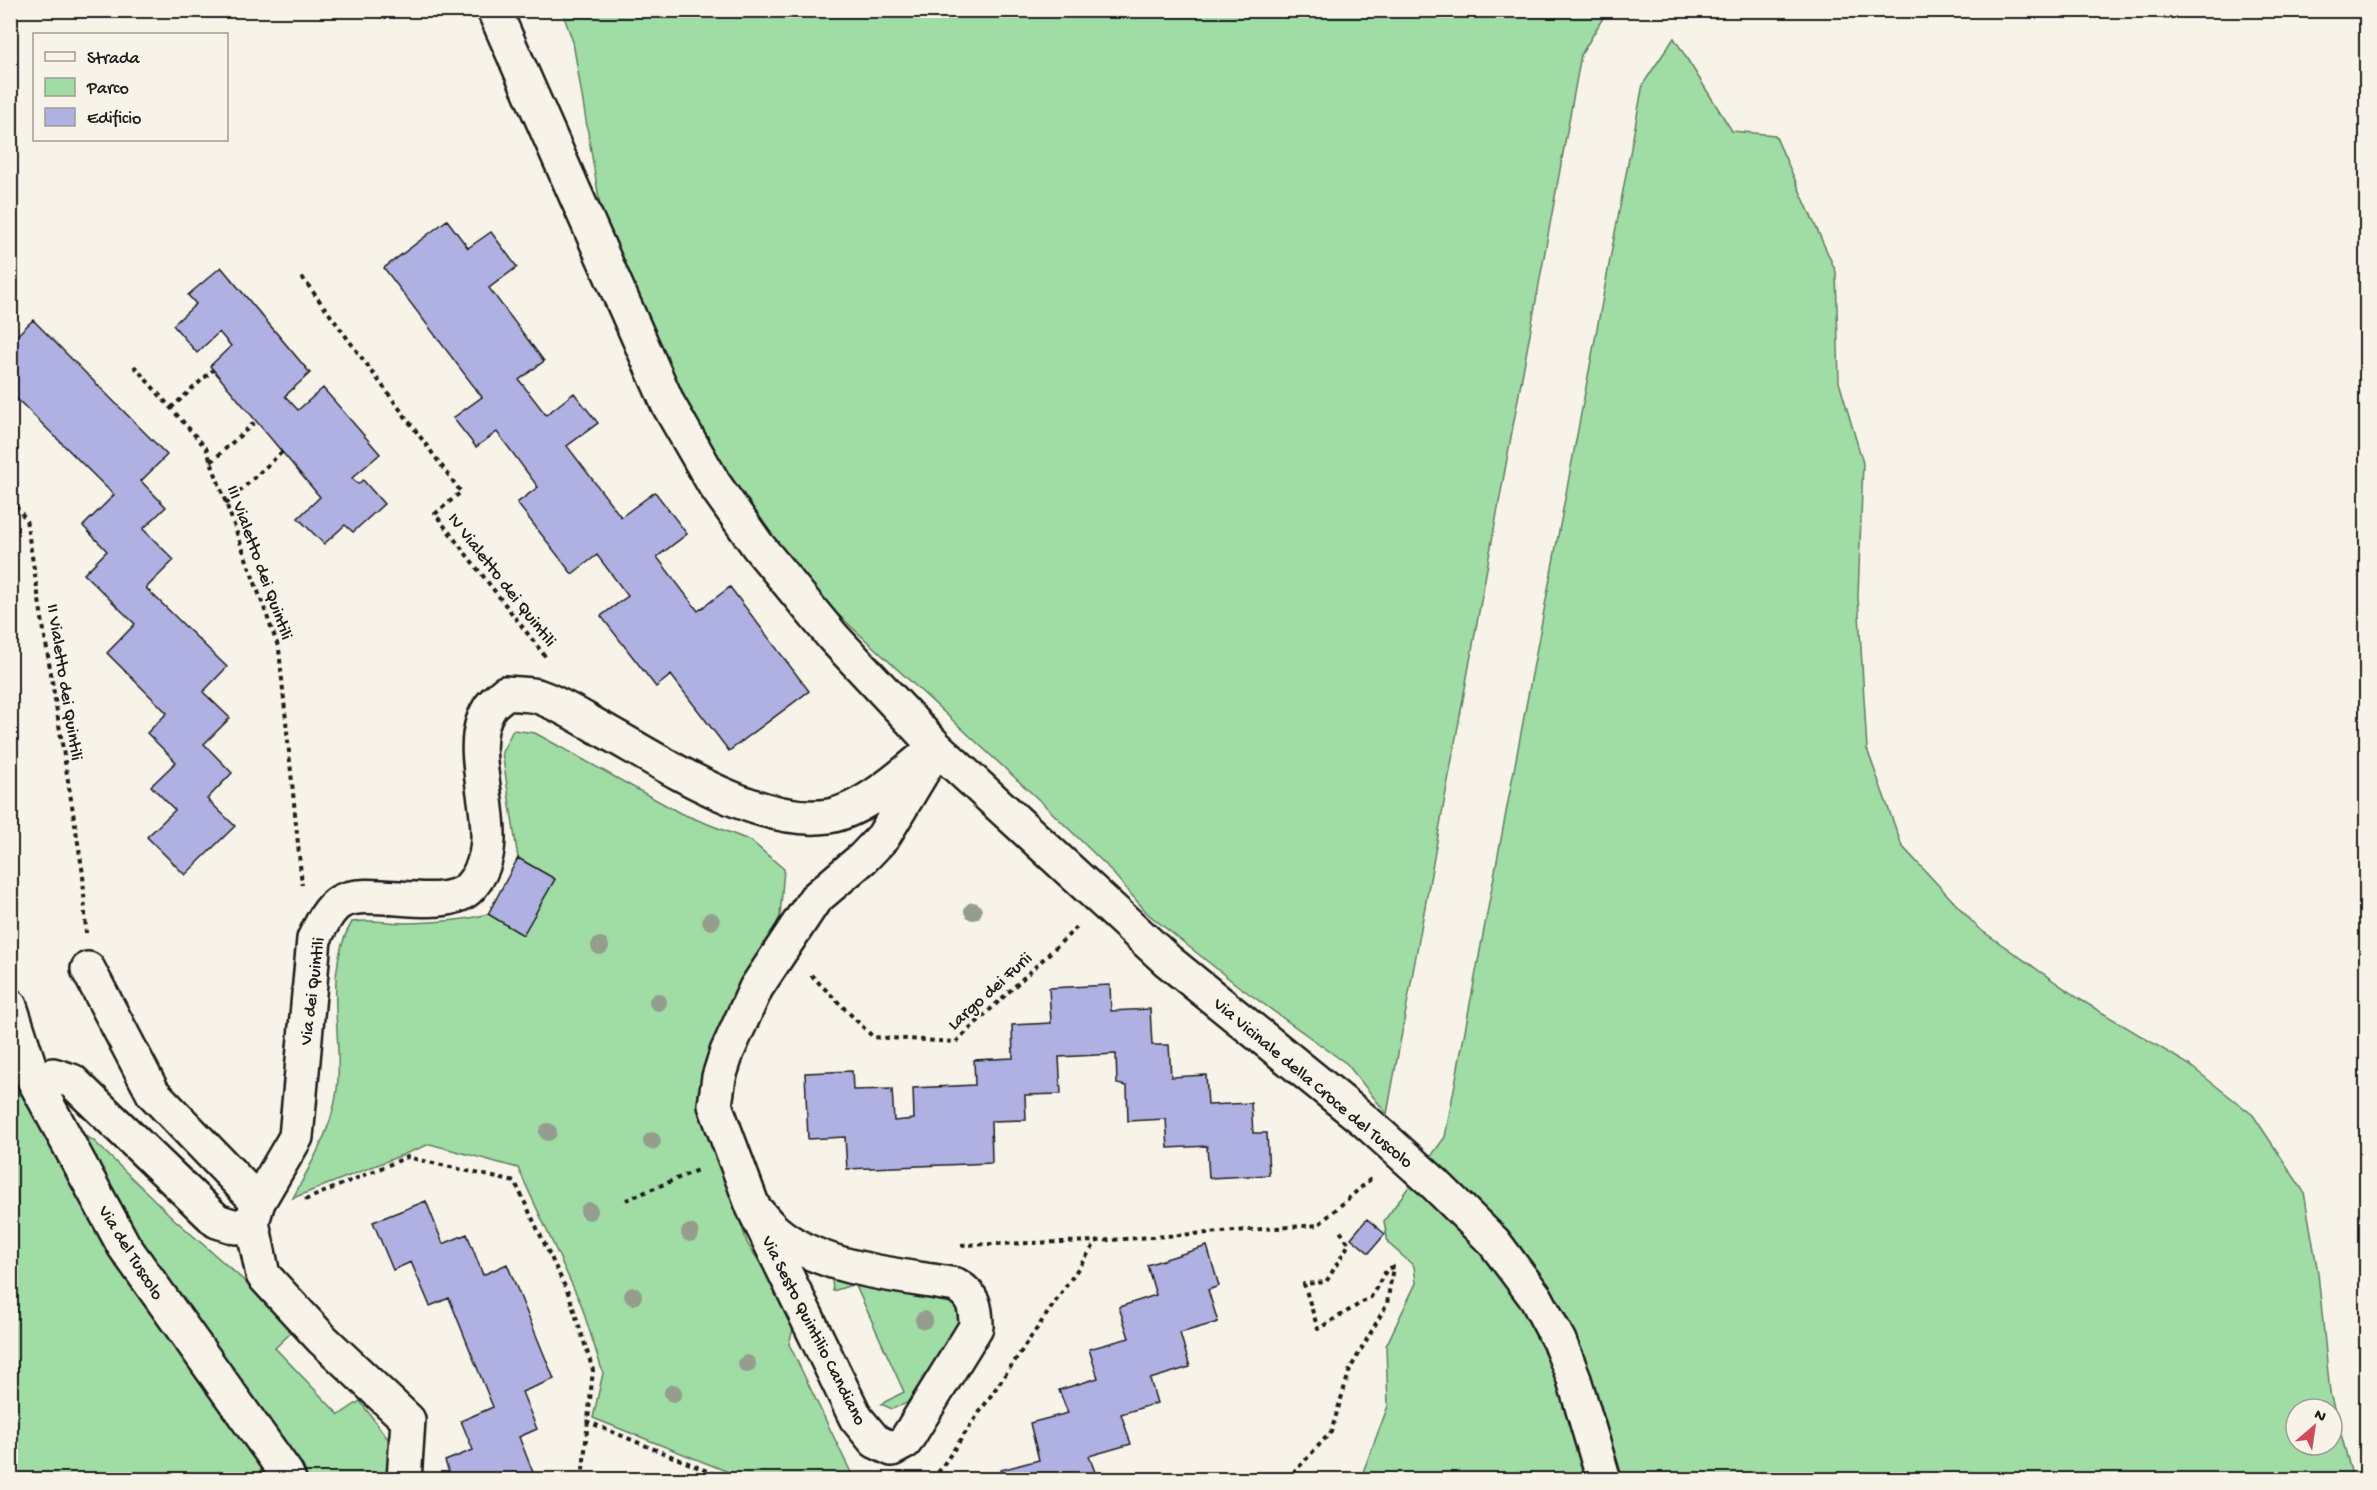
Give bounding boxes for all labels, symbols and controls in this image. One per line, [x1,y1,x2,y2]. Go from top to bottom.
legend [33,33,228,141]
text: Strada [87,49,141,70]
text: Parco [86,79,129,100]
text: Edificio [87,109,141,130]
street label: III Vialetto dei Quintili [221,483,296,643]
street label: IV Vialetto dei Quintili [442,509,560,652]
street label: II Vialetto dei Quintili [41,602,86,762]
street label: Via dei Quintili [296,936,331,1047]
street label: Largo dei Furii [944,948,1037,1035]
street label: Via Vicinale della Croce del Tuscolo [1208,994,1416,1174]
street label: Via del Tuscolo [92,1202,167,1304]
street label: Via Sesto Quintilio Candiano [755,1232,870,1429]
north arrow [2284,1397,2344,1457]
text: N [2310,1406,2329,1428]

